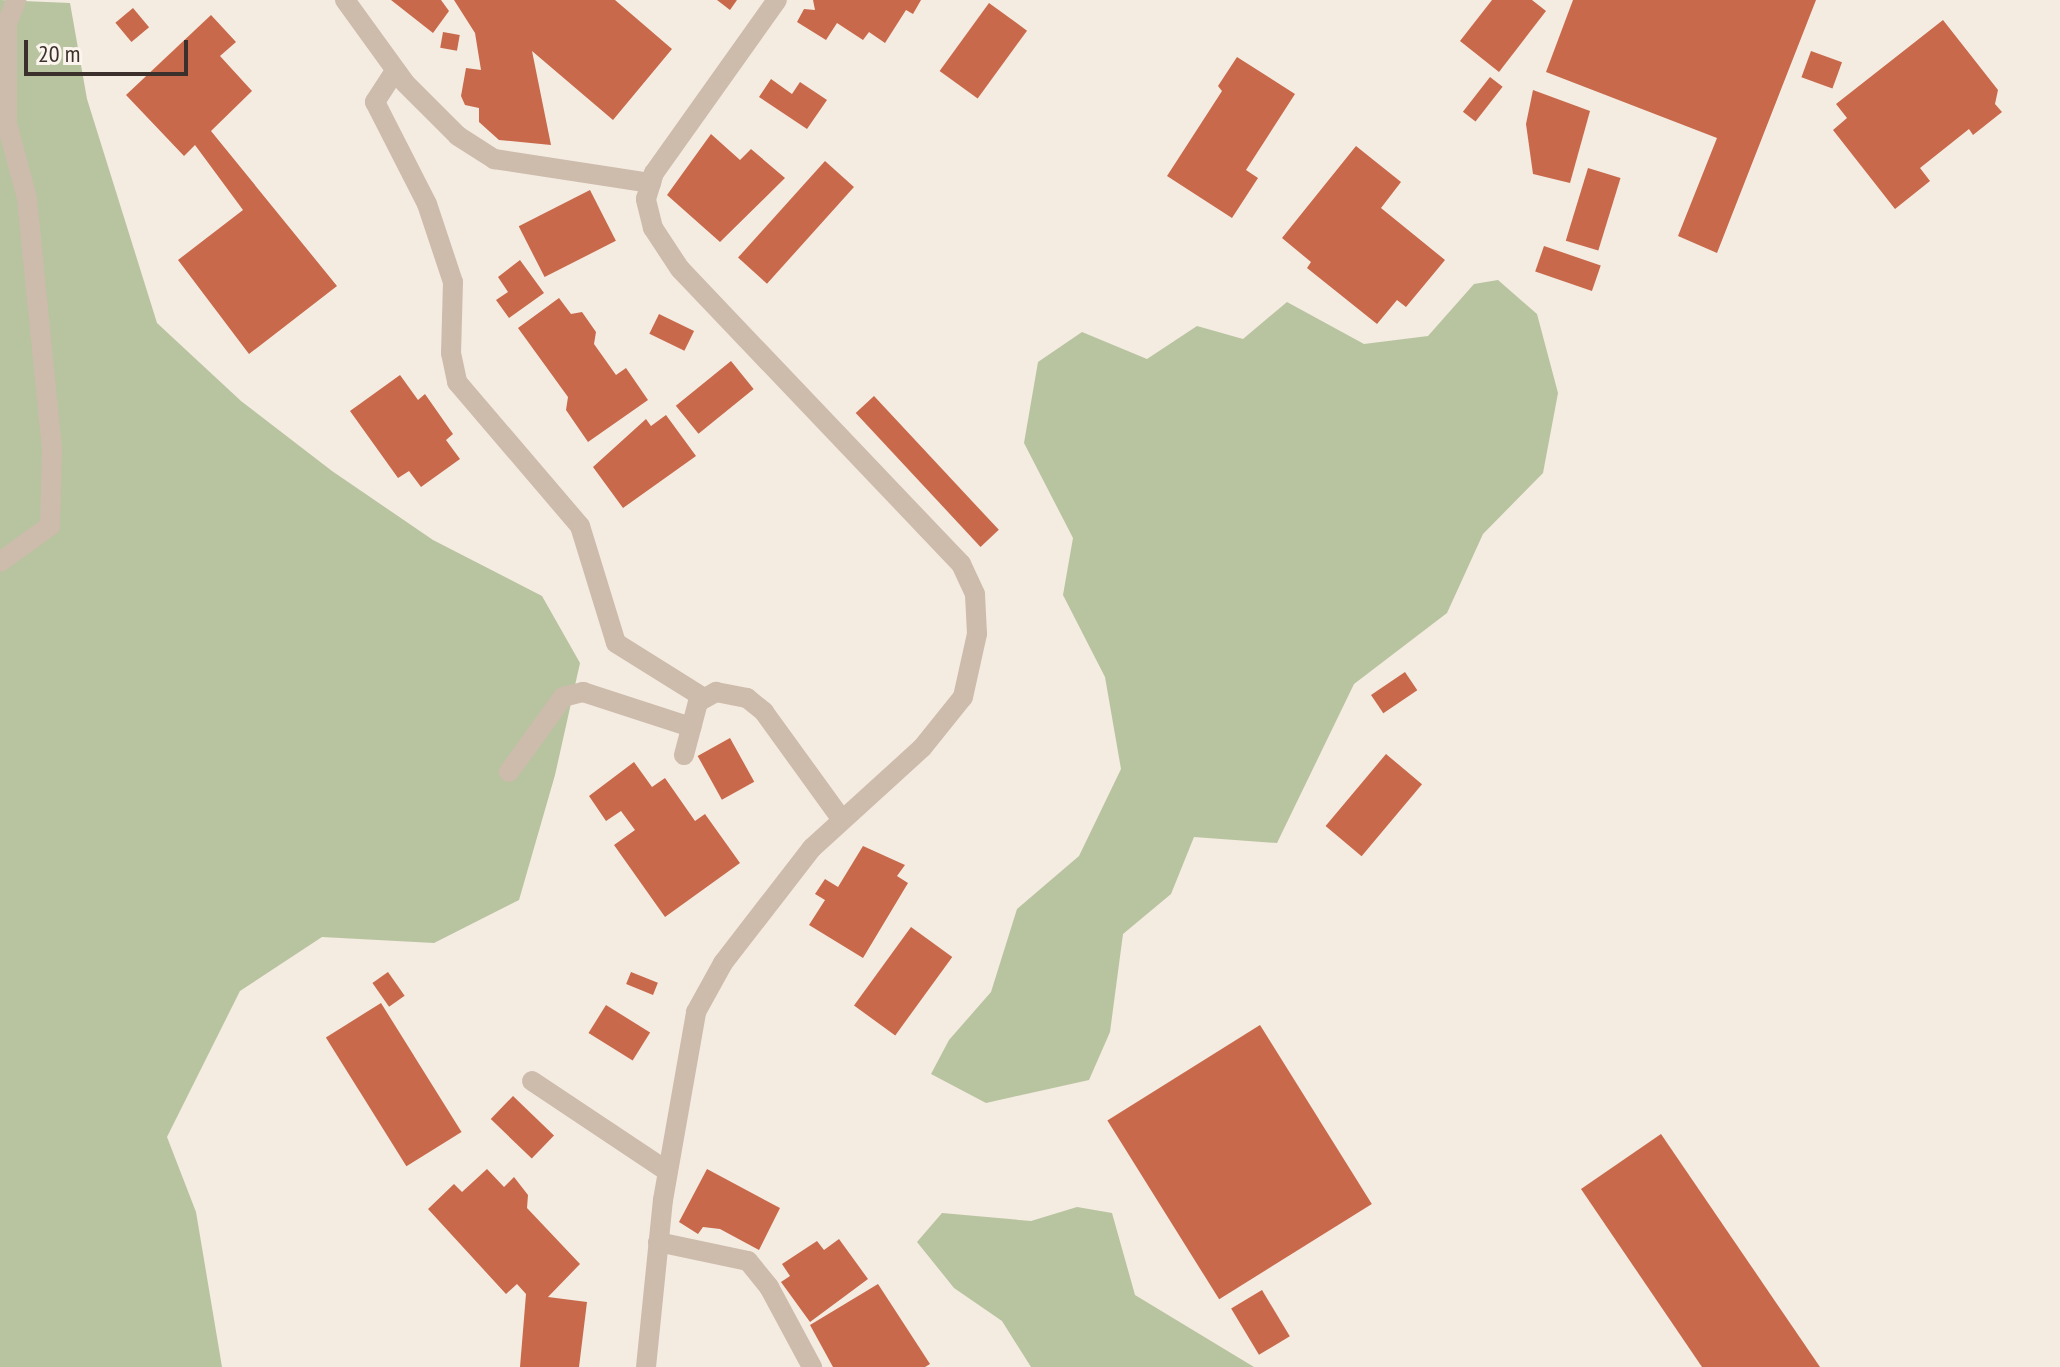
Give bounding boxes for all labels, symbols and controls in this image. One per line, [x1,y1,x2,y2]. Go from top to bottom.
scale bar [28,24,192,74]
text: 20 m [38,38,80,69]

